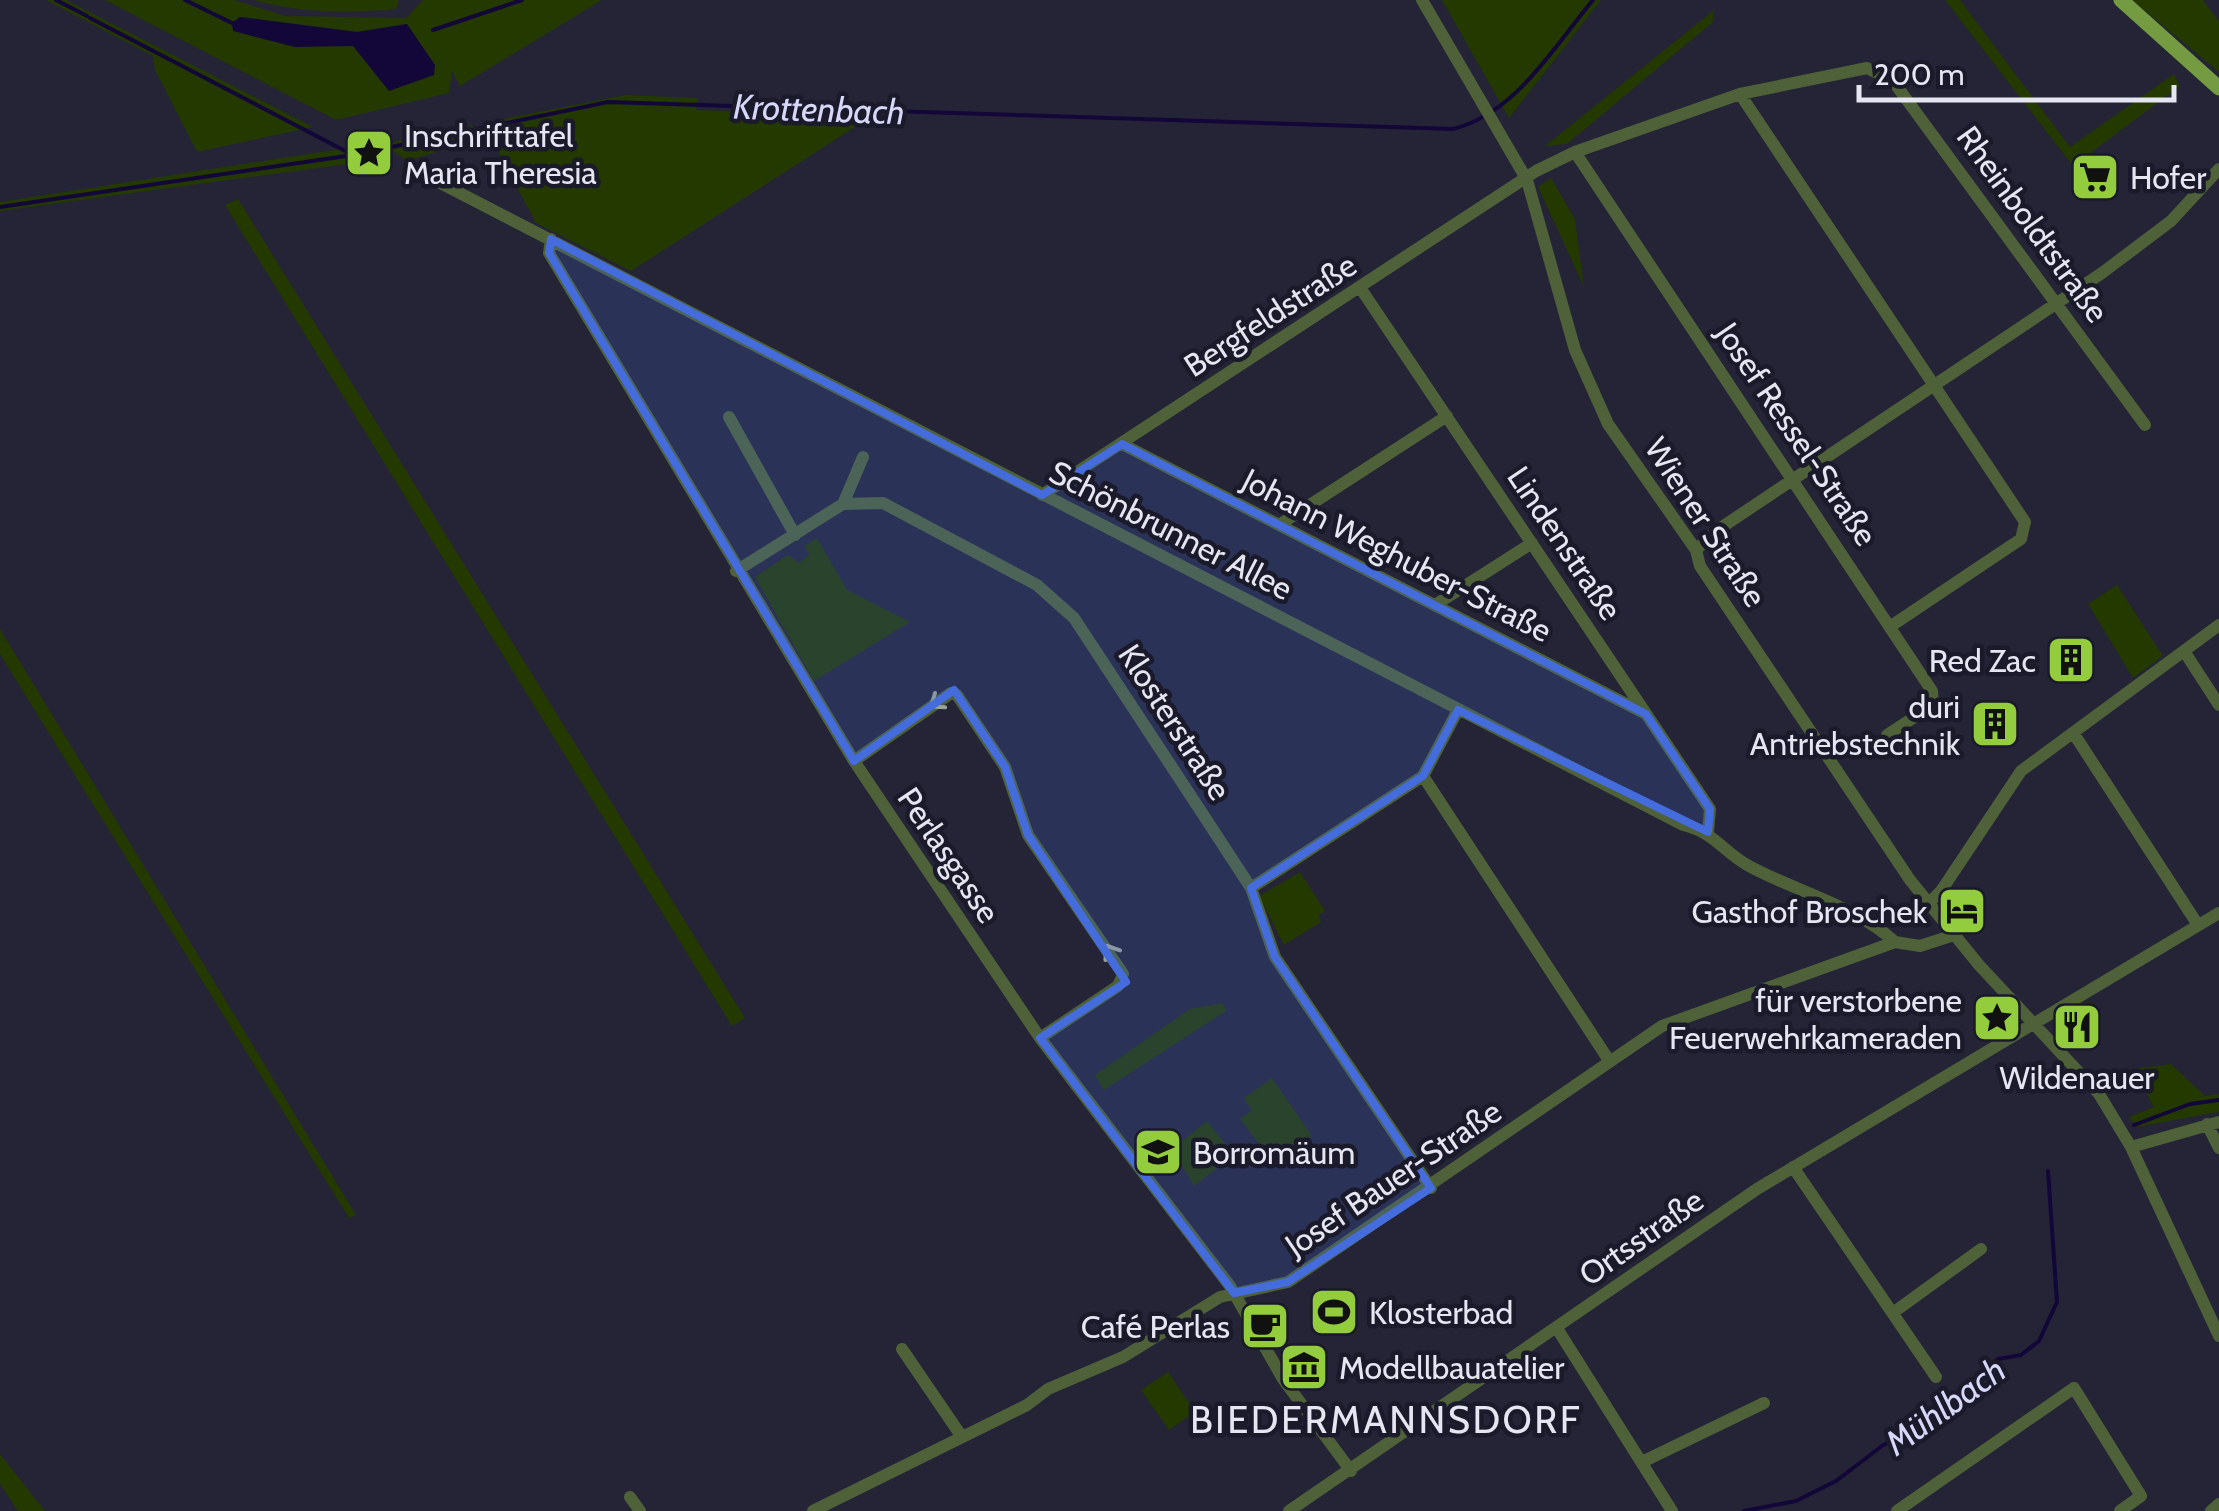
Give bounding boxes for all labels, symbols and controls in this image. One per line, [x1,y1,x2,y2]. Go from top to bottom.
scale bar [1859,40,2174,102]
text: 200 m [1874,56,1965,93]
water label: Krottenbach [732,85,906,133]
place label: Inschrifttafel Maria Theresia [404,116,597,192]
street label: Rheinboldtstraße [1949,118,2117,330]
place icon: Inschrifttafel Maria Theresia [343,127,395,179]
supermarket icon: Hofer [2069,151,2121,203]
place label: Hofer [2130,158,2207,197]
street label: Bergfeldstraße [1177,245,1363,385]
street label: Josef Ressel-Straße [1707,314,1886,553]
street label: Wiener Straße [1637,430,1775,614]
street label: Schönbrunner Allee [1043,452,1299,608]
street label: Lindenstraße [1499,459,1631,627]
street label: Johann Weghuber-Straße [1235,460,1558,650]
building icon: Red Zac [2045,634,2097,686]
street label: Klosterstraße [1110,637,1240,807]
place label: Red Zac [1929,641,2036,680]
place label: duri Antriebstechnik [1750,687,1961,763]
one-way arrow [929,691,948,709]
building icon: duri Antriebstechnik [1969,698,2021,750]
street label: Perlasgasse [890,780,1008,930]
hotel icon: Gasthof Broschek [1936,885,1988,937]
place label: Gasthof Broschek [1691,892,1928,931]
one-way arrow [1103,944,1122,962]
place label: für verstorbene Feuerwehrkameraden [1669,981,1962,1057]
place icon: für verstorbene Feuerwehrkameraden [1971,992,2023,1044]
restaurant icon: Wildenauer [2051,1001,2103,1053]
place label: Wildenauer [2000,1058,2155,1097]
street label: Josef Bauer-Straße [1277,1091,1508,1265]
school or university icon: Borromäum [1132,1126,1184,1178]
place label: Borromäum [1193,1133,1355,1172]
street label: Ortsstraße [1571,1180,1711,1294]
sports icon: Klosterbad [1308,1286,1360,1338]
place label: Klosterbad [1369,1293,1513,1332]
cafe icon: Café Perlas [1239,1300,1291,1352]
place label: Café Perlas [1081,1307,1230,1346]
museum icon: Modellbauatelier [1278,1341,1330,1393]
place label: Modellbauatelier [1339,1348,1565,1387]
water label: Mühlbach [1876,1348,2014,1465]
district label: BIEDERMANNSDORF [1190,1396,1582,1443]

